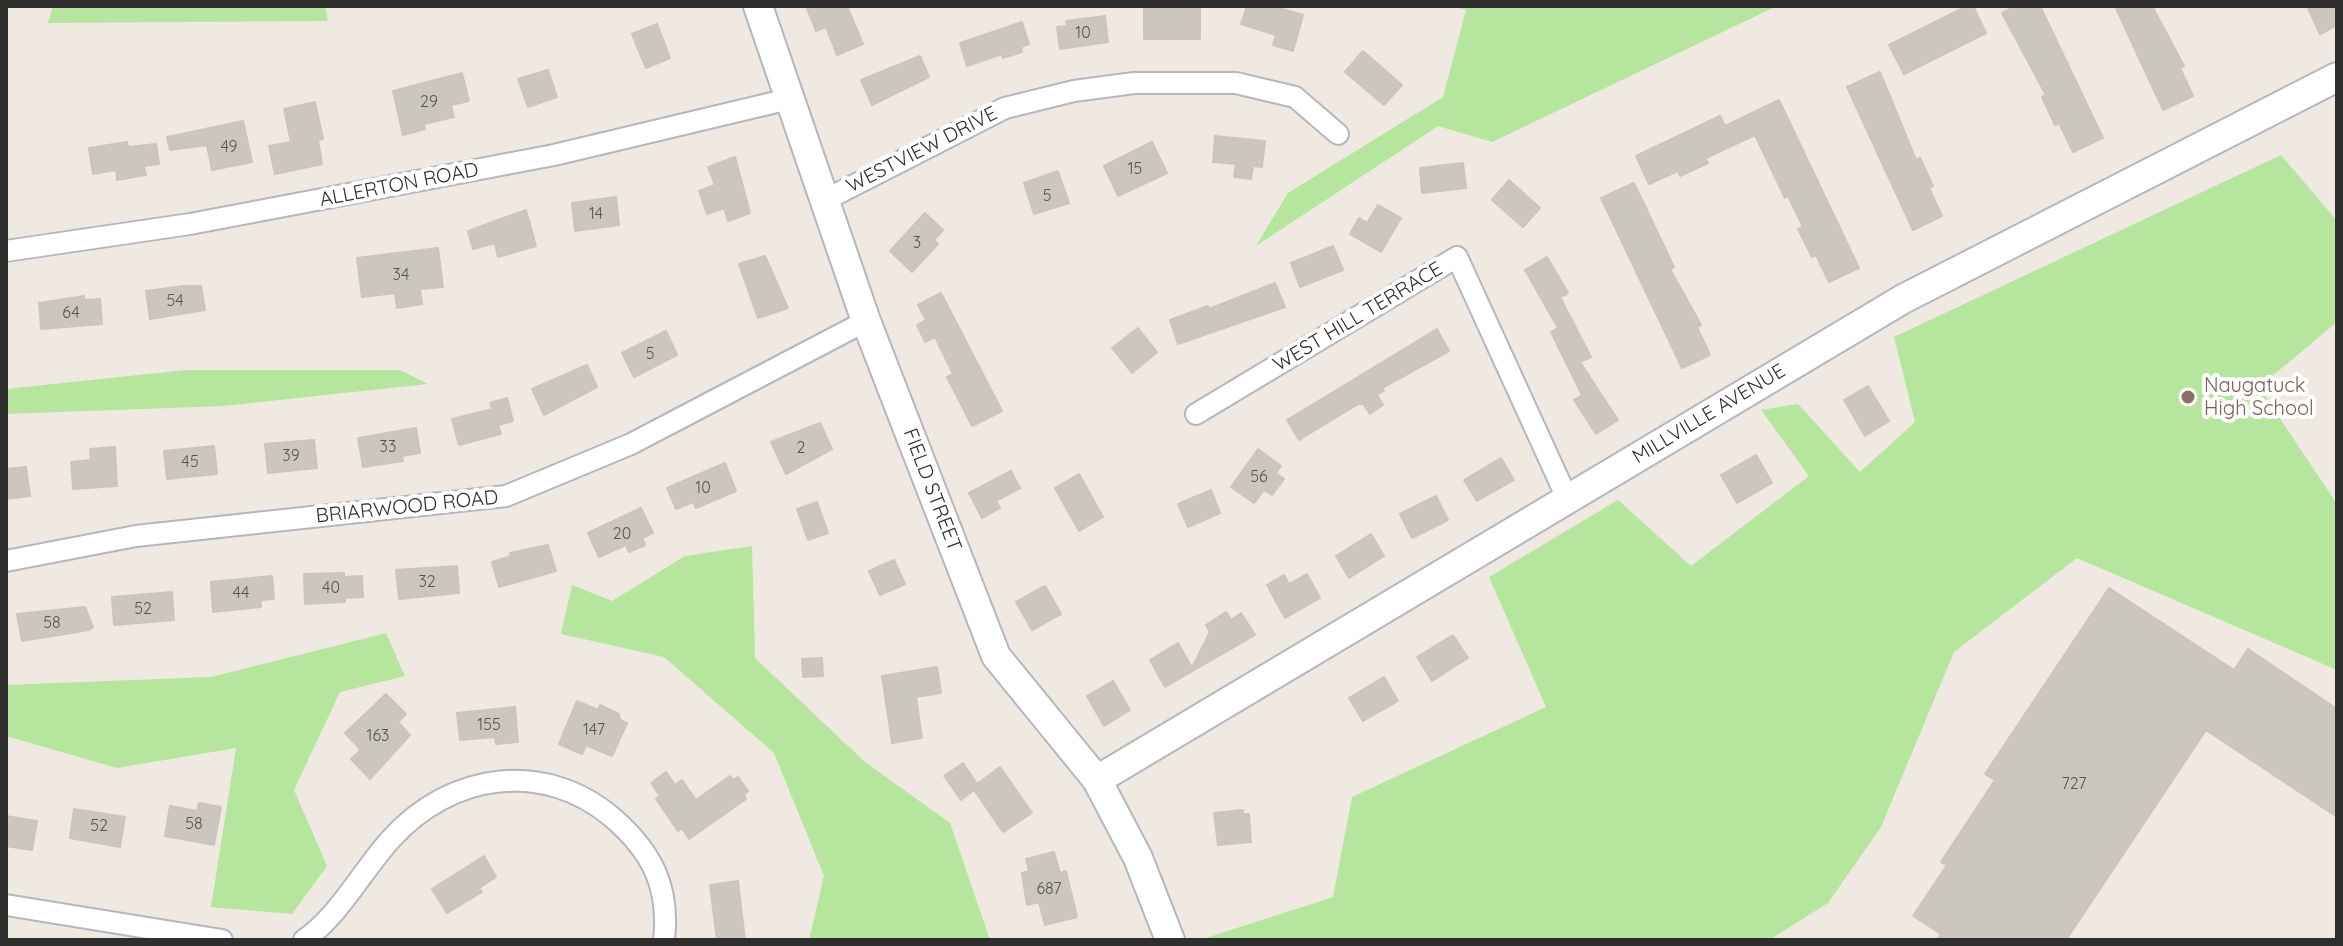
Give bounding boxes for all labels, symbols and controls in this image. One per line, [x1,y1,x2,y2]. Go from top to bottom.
house number: 10 [1075,23,1091,43]
house number: 29 [420,92,438,112]
street label: WESTVIEW DRIVE [843,102,1001,198]
house number: 49 [220,137,238,157]
street label: ALLERTON ROAD [317,158,481,212]
house number: 15 [1128,159,1142,179]
house number: 5 [1043,186,1051,206]
house number: 14 [589,204,603,224]
house number: 3 [913,233,921,253]
street label: WEST HILL TERRACE [1269,257,1447,377]
house number: 34 [393,265,409,285]
house number: 54 [166,291,184,311]
house number: 64 [62,303,80,323]
house number: 5 [646,344,654,364]
street label: MILLVILLE AVENUE [1628,359,1790,469]
place label: Naugatuck High School [2204,374,2314,421]
marker: Naugatuck High School [2179,388,2197,406]
street label: FIELD STREET [898,425,966,555]
house number: 33 [380,437,396,457]
house number: 2 [797,438,805,458]
house number: 39 [282,446,300,466]
house number: 45 [181,452,199,472]
house number: 56 [1250,467,1268,487]
house number: 10 [695,478,711,498]
street label: BRIARWOOD ROAD [315,485,499,529]
house number: 20 [613,524,631,544]
house number: 32 [418,572,436,592]
house number: 40 [322,578,340,598]
house number: 44 [233,583,249,603]
house number: 52 [134,599,152,619]
house number: 58 [43,613,61,633]
house number: 155 [477,715,501,735]
house number: 147 [583,720,605,740]
house number: 163 [367,726,389,746]
house number: 727 [2062,774,2086,794]
house number: 58 [185,814,203,834]
house number: 52 [90,816,108,836]
house number: 687 [1037,879,1061,899]

